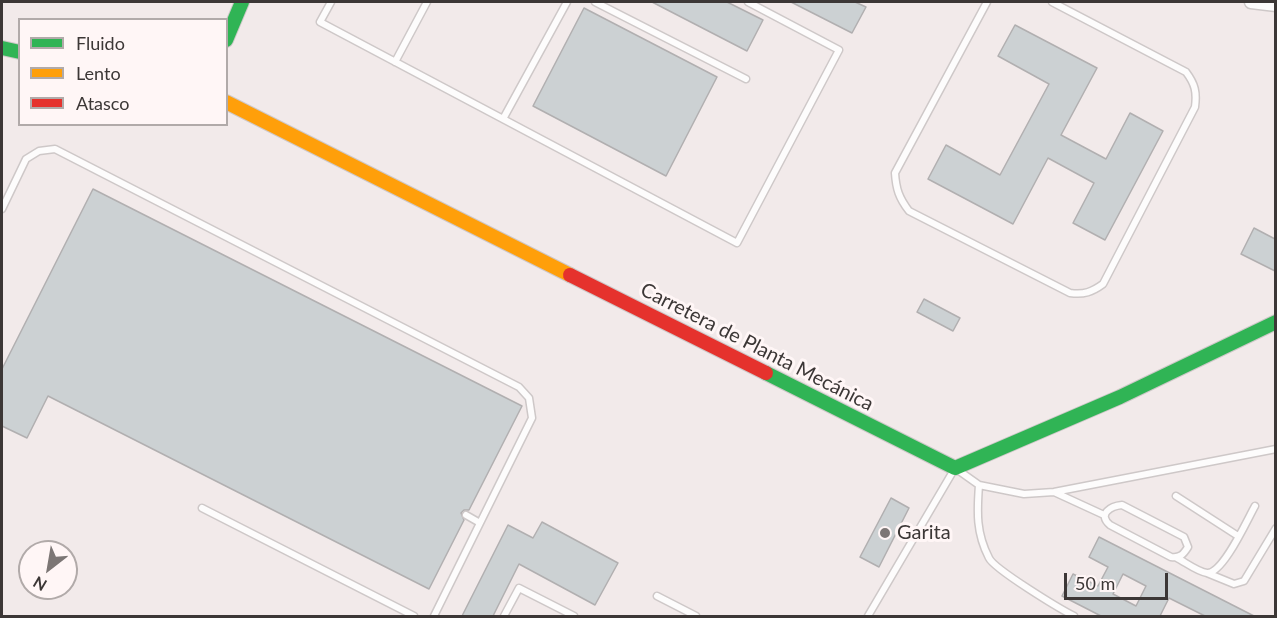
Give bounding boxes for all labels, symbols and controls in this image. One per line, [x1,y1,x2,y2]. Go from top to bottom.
legend [18,18,228,126]
text: Fluido [76,32,125,54]
text: Lento [76,62,121,84]
text: Atasco [76,92,129,114]
street label: Carretera de Planta Mecánica [636,278,878,416]
place label: Garita [897,521,951,545]
marker: Garita [878,526,892,540]
north arrow [18,540,78,600]
scale bar [1067,561,1170,599]
text: 50 m [1075,572,1115,594]
text: N [29,573,50,595]

